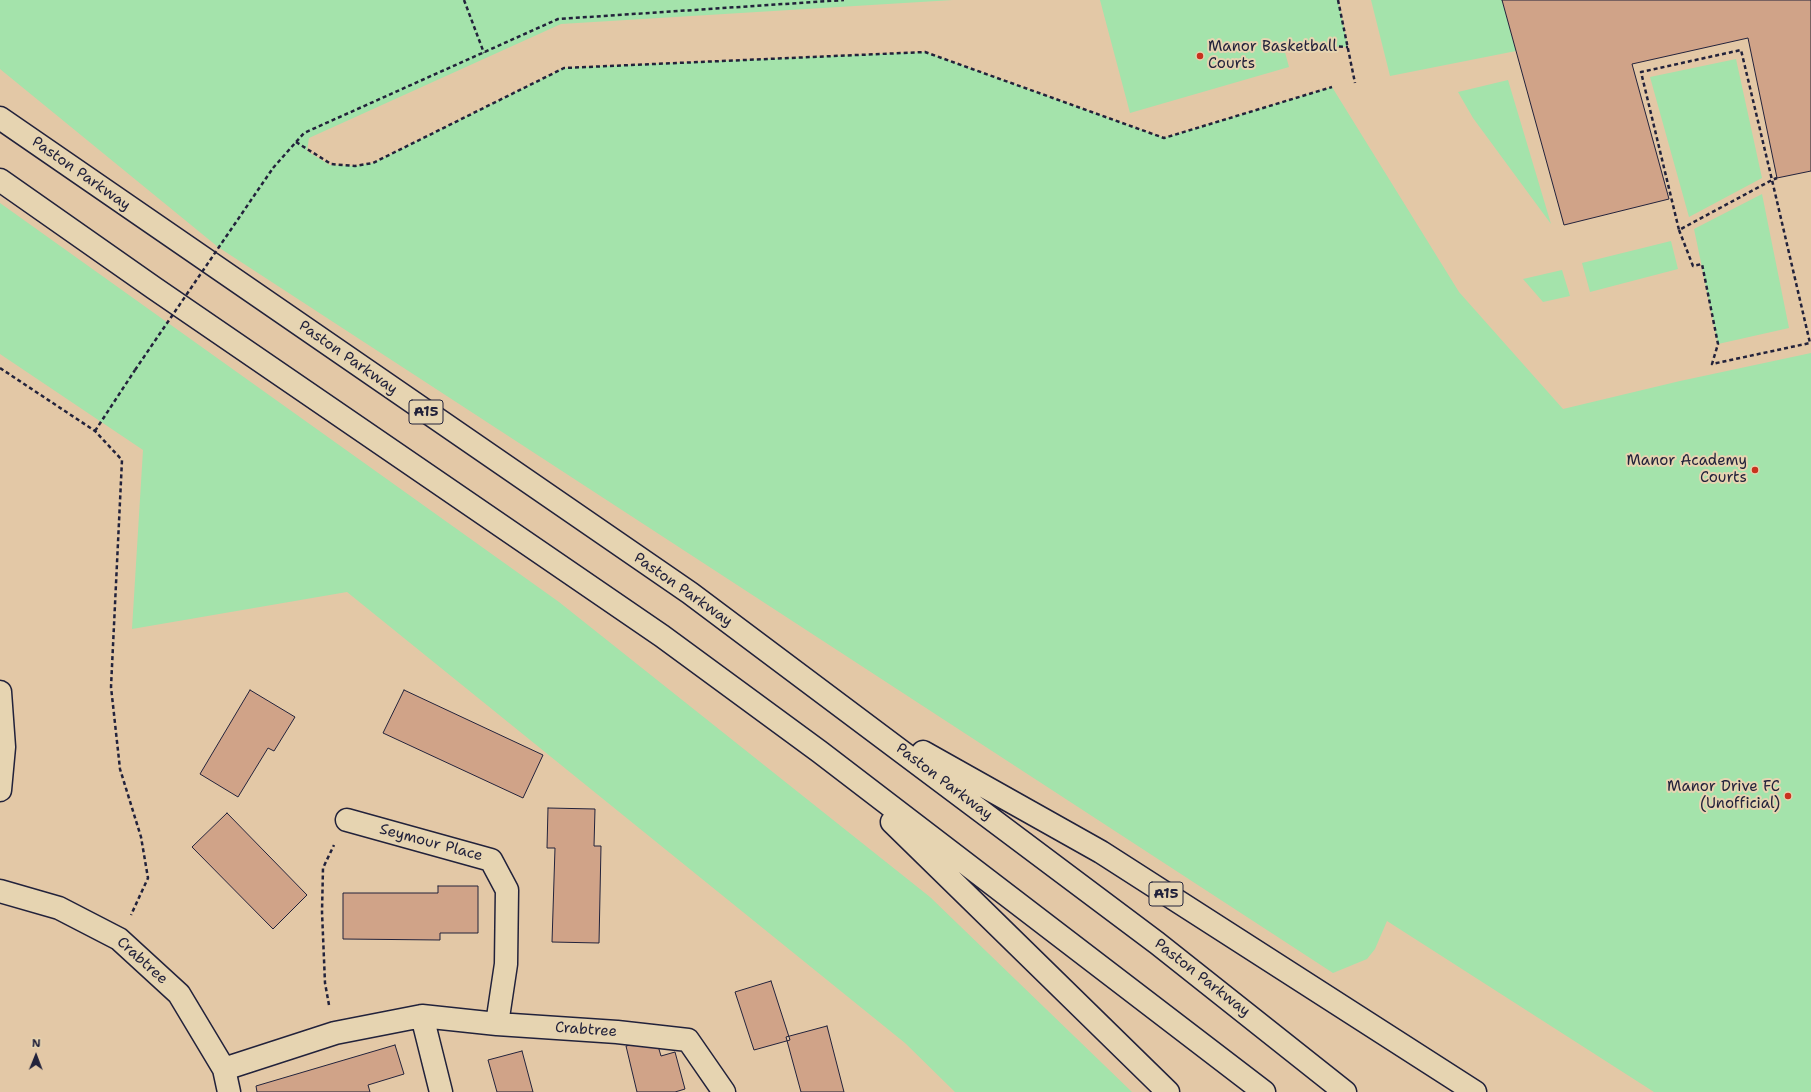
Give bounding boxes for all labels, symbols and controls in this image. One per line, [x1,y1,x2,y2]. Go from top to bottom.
place label: Manor Basketball Courts [1208,38,1337,73]
marker: Manor Basketball Courts [1195,51,1205,61]
street label: Paston Parkway [28,133,134,215]
street label: Paston Parkway [295,317,401,399]
road number: A15 [409,400,443,424]
place label: Manor Academy Courts [1626,452,1747,487]
marker: Manor Academy Courts [1750,465,1760,475]
street label: Paston Parkway [630,549,736,631]
street label: Paston Parkway [892,740,996,824]
place label: Manor Drive FC (Unofficial) [1667,778,1780,813]
marker: Manor Drive FC (Unofficial) [1783,791,1793,801]
street label: Seymour Place [378,821,484,865]
road number: A15 [1149,882,1183,906]
street label: Crabtree [113,933,171,989]
street label: Paston Parkway [1151,935,1253,1021]
street label: Crabtree [554,1019,618,1041]
north arrow [16,1036,56,1076]
text: N [32,1036,41,1051]

